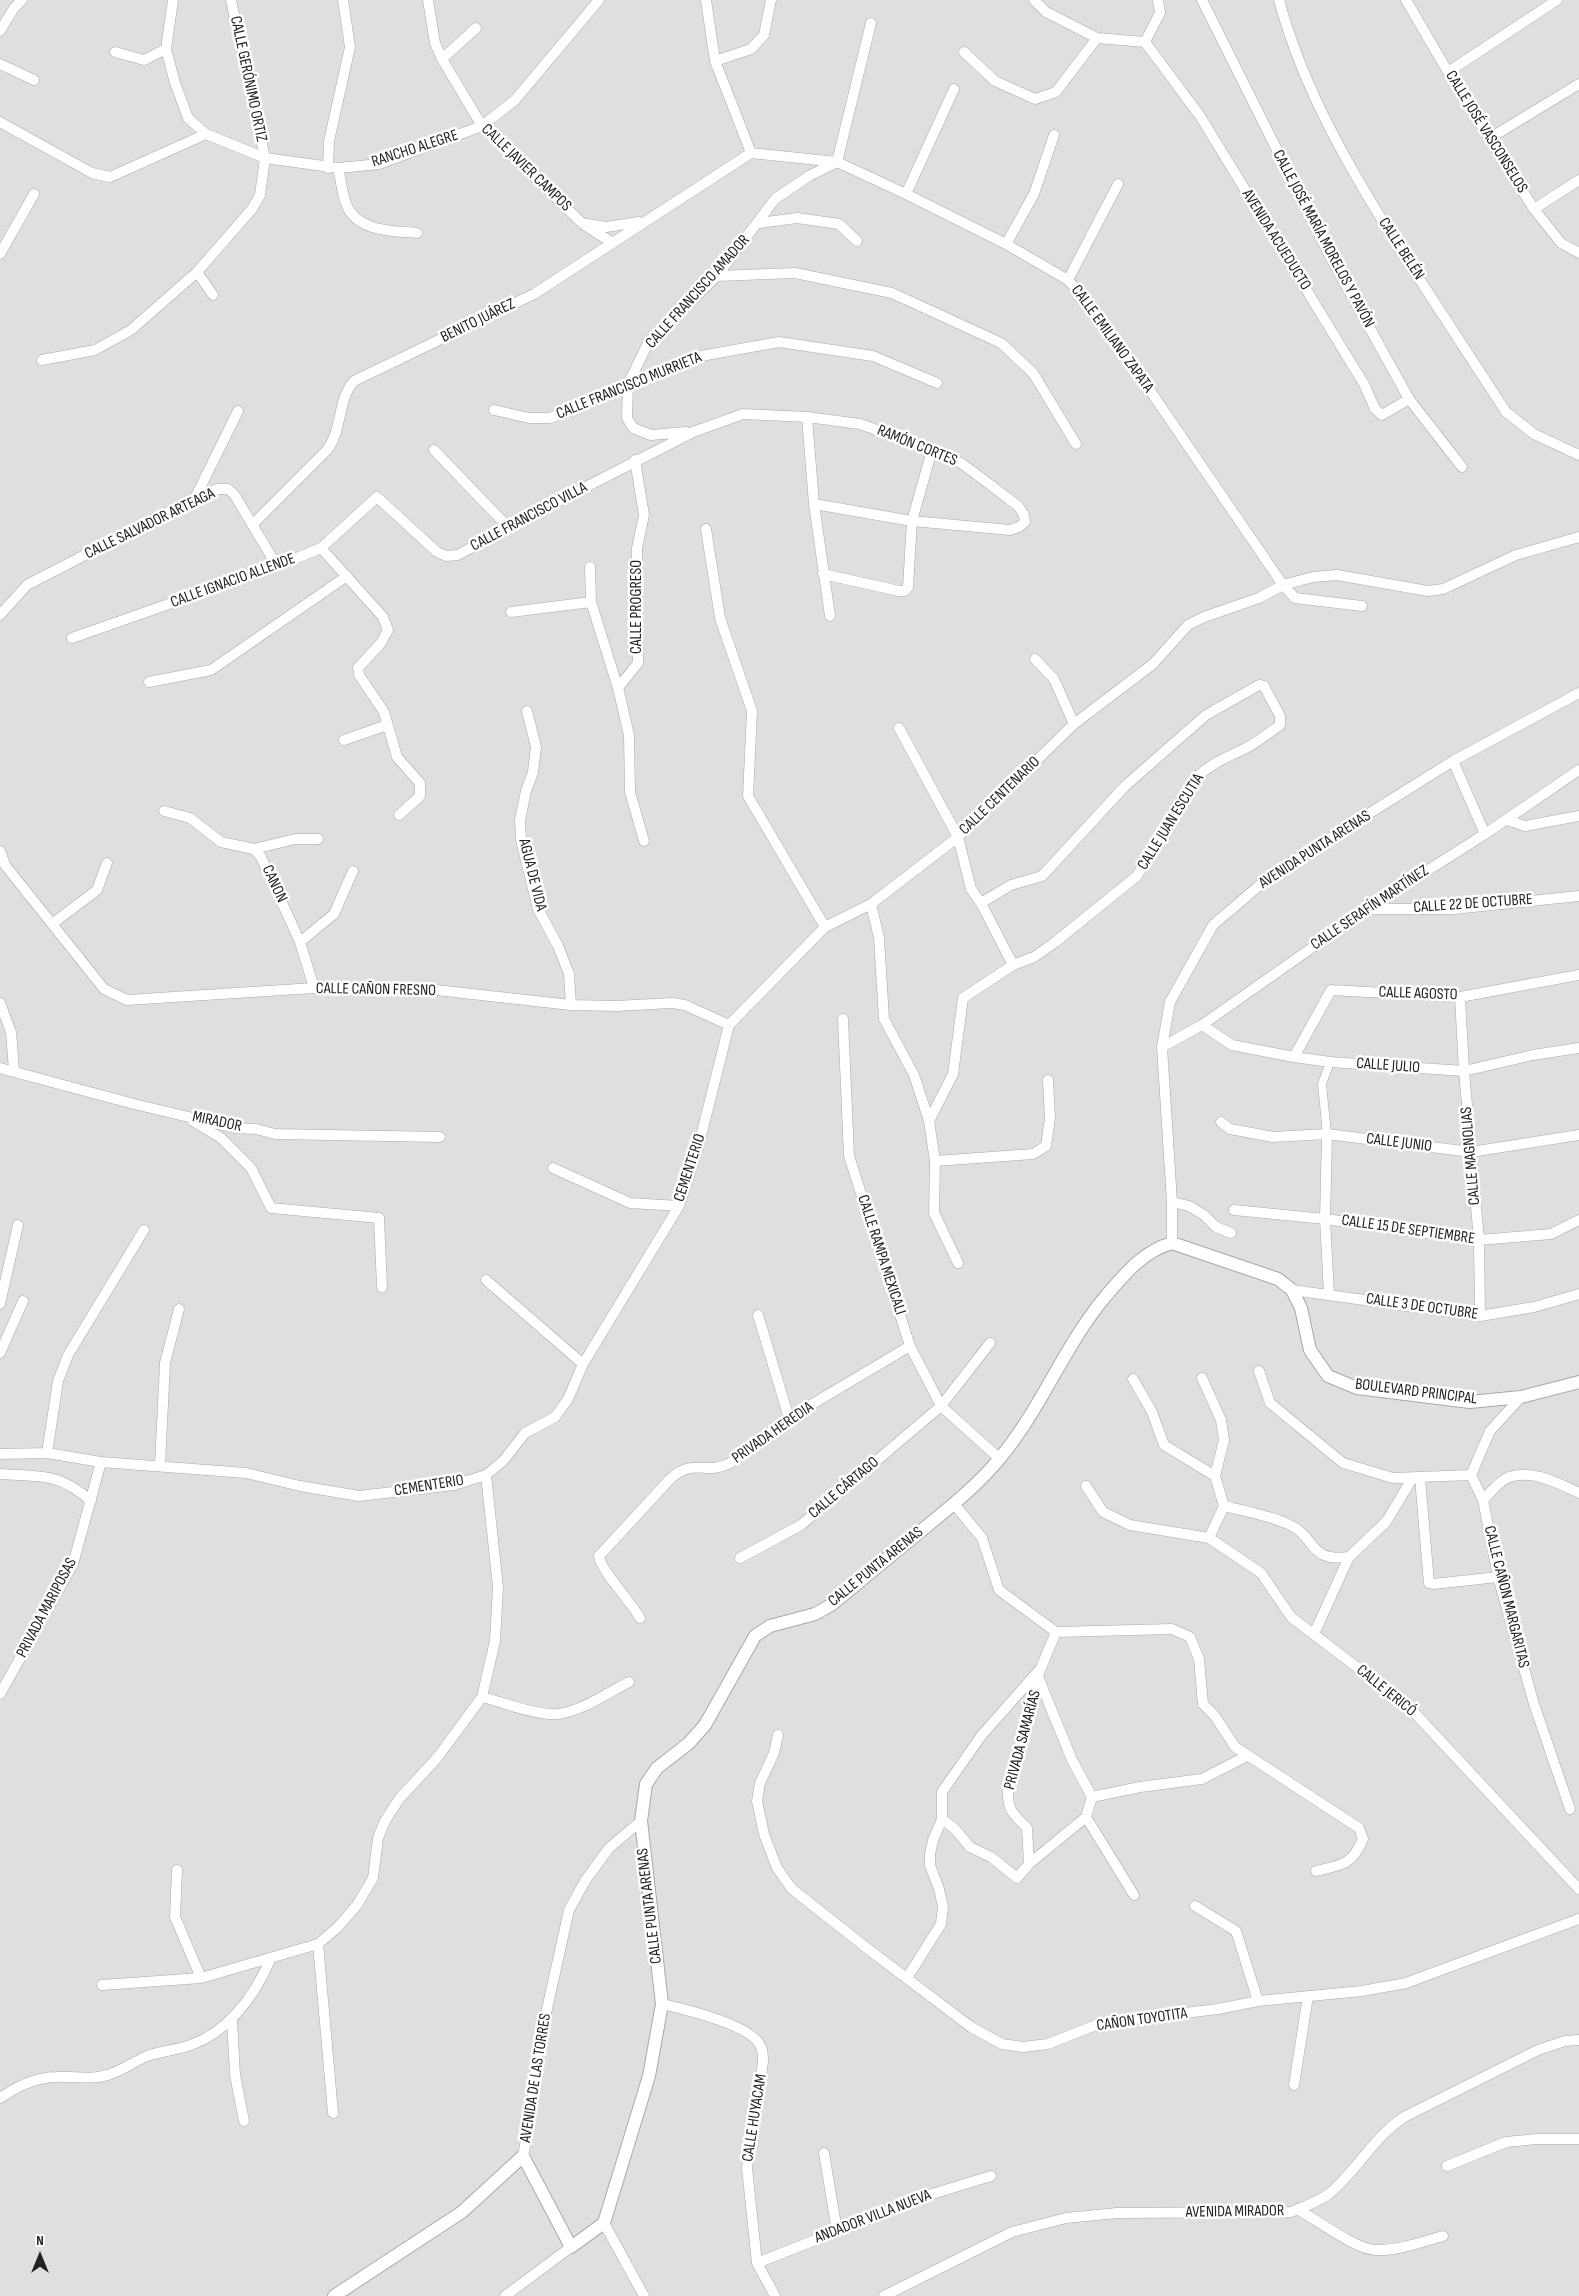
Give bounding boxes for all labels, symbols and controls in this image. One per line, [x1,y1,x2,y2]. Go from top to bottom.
street label: CALLE GERÓNIMO ORTIZ [225,14,271,144]
street label: CALLE JOSÉ VASCONSELOS [1441,67,1531,197]
street label: CALLE JAVIER CAMPOS [477,120,575,216]
street label: RANCHO ALEGRE [369,126,461,172]
street label: CALLE JOSÉ MARÍA MORELOS Y PAVÓN [1268,147,1378,331]
street label: AVENIDA ACUEDUCTO [1237,186,1315,294]
street label: CALLE BELÉN [1374,214,1428,284]
street label: CALLE FRANCISCO AMADOR [642,231,754,353]
street label: CALLE EMILIANO ZAPATA [1067,281,1157,397]
street label: BENITO JUÁREZ [438,295,518,347]
street label: CALLE FRANCISCO MURRIETA [554,348,704,424]
street label: RAMÓN CORTES [874,421,960,471]
street label: CALLE FRANCISCO VILLA [467,478,591,556]
street label: CALLE SALVADOR ARTEAGA [82,484,218,564]
street label: CALLE IGNACIO ALLENDE [168,550,298,612]
street label: CALLE PROGRESO [627,560,647,654]
street label: CALLE CENTENARIO [956,753,1044,839]
street label: CALLE JUAN ESCUTIA [1134,770,1208,874]
street label: AVENIDA PUNTA ARENAS [1256,807,1374,893]
street label: AGUA DE VIDA [514,837,550,913]
street label: CALLE SERAFÍN MARTÍNEZ [1307,861,1433,955]
street label: CANON [257,862,291,906]
street label: CALLE 22 DE OCTUBRE [1413,890,1533,918]
street label: CALLE CAÑON FRESNO [316,979,436,1001]
street label: CALLE AGOSTO [1378,983,1458,1005]
street label: CALLE JULIO [1355,1054,1421,1078]
street label: CALLE MAGNOLIAS [1457,1106,1485,1206]
street label: MIRADOR [191,1107,243,1137]
street label: CALLE JUNIO [1365,1129,1433,1157]
street label: CEMENTERIO [670,1132,710,1204]
street label: CALLE RAMPA MEXICALI [853,1193,909,1317]
street label: CALLE 15 DE SEPTIEMBRE [1340,1211,1476,1249]
street label: CALLE 3 DE OCTUBRE [1365,1290,1479,1324]
street label: BOULEVARD PRINCIPAL [1354,1375,1478,1409]
street label: PRIVADA HEREDIA [729,1398,817,1468]
street label: CALLE CÁRTAGO [805,1453,883,1523]
street label: CEMENTERIO [393,1471,465,1501]
street label: CALLE PUNTA ARENAS [825,1523,927,1611]
street label: CALLE CAÑON MARGARITAS [1479,1524,1533,1670]
street label: PRIVADA MARIPOSAS [13,1555,81,1661]
street label: CALLE JERICÓ [1352,1661,1420,1721]
street label: PRIVADA SAMARÍAS [1000,1688,1046,1792]
street label: CALLE PUNTA ARENAS [633,1847,667,1965]
street label: CAÑON TOYOTITA [1095,2004,1189,2036]
street label: AVENIDA DE LAS TORRES [516,2012,556,2144]
street label: CALLE HUYACAM [739,2073,771,2163]
street label: ANDADOR VILLA NUEVA [812,2186,934,2248]
street label: AVENIDA MIRADOR [1186,2202,1284,2222]
north arrow [15,2231,65,2281]
text: N [36,2232,44,2249]

